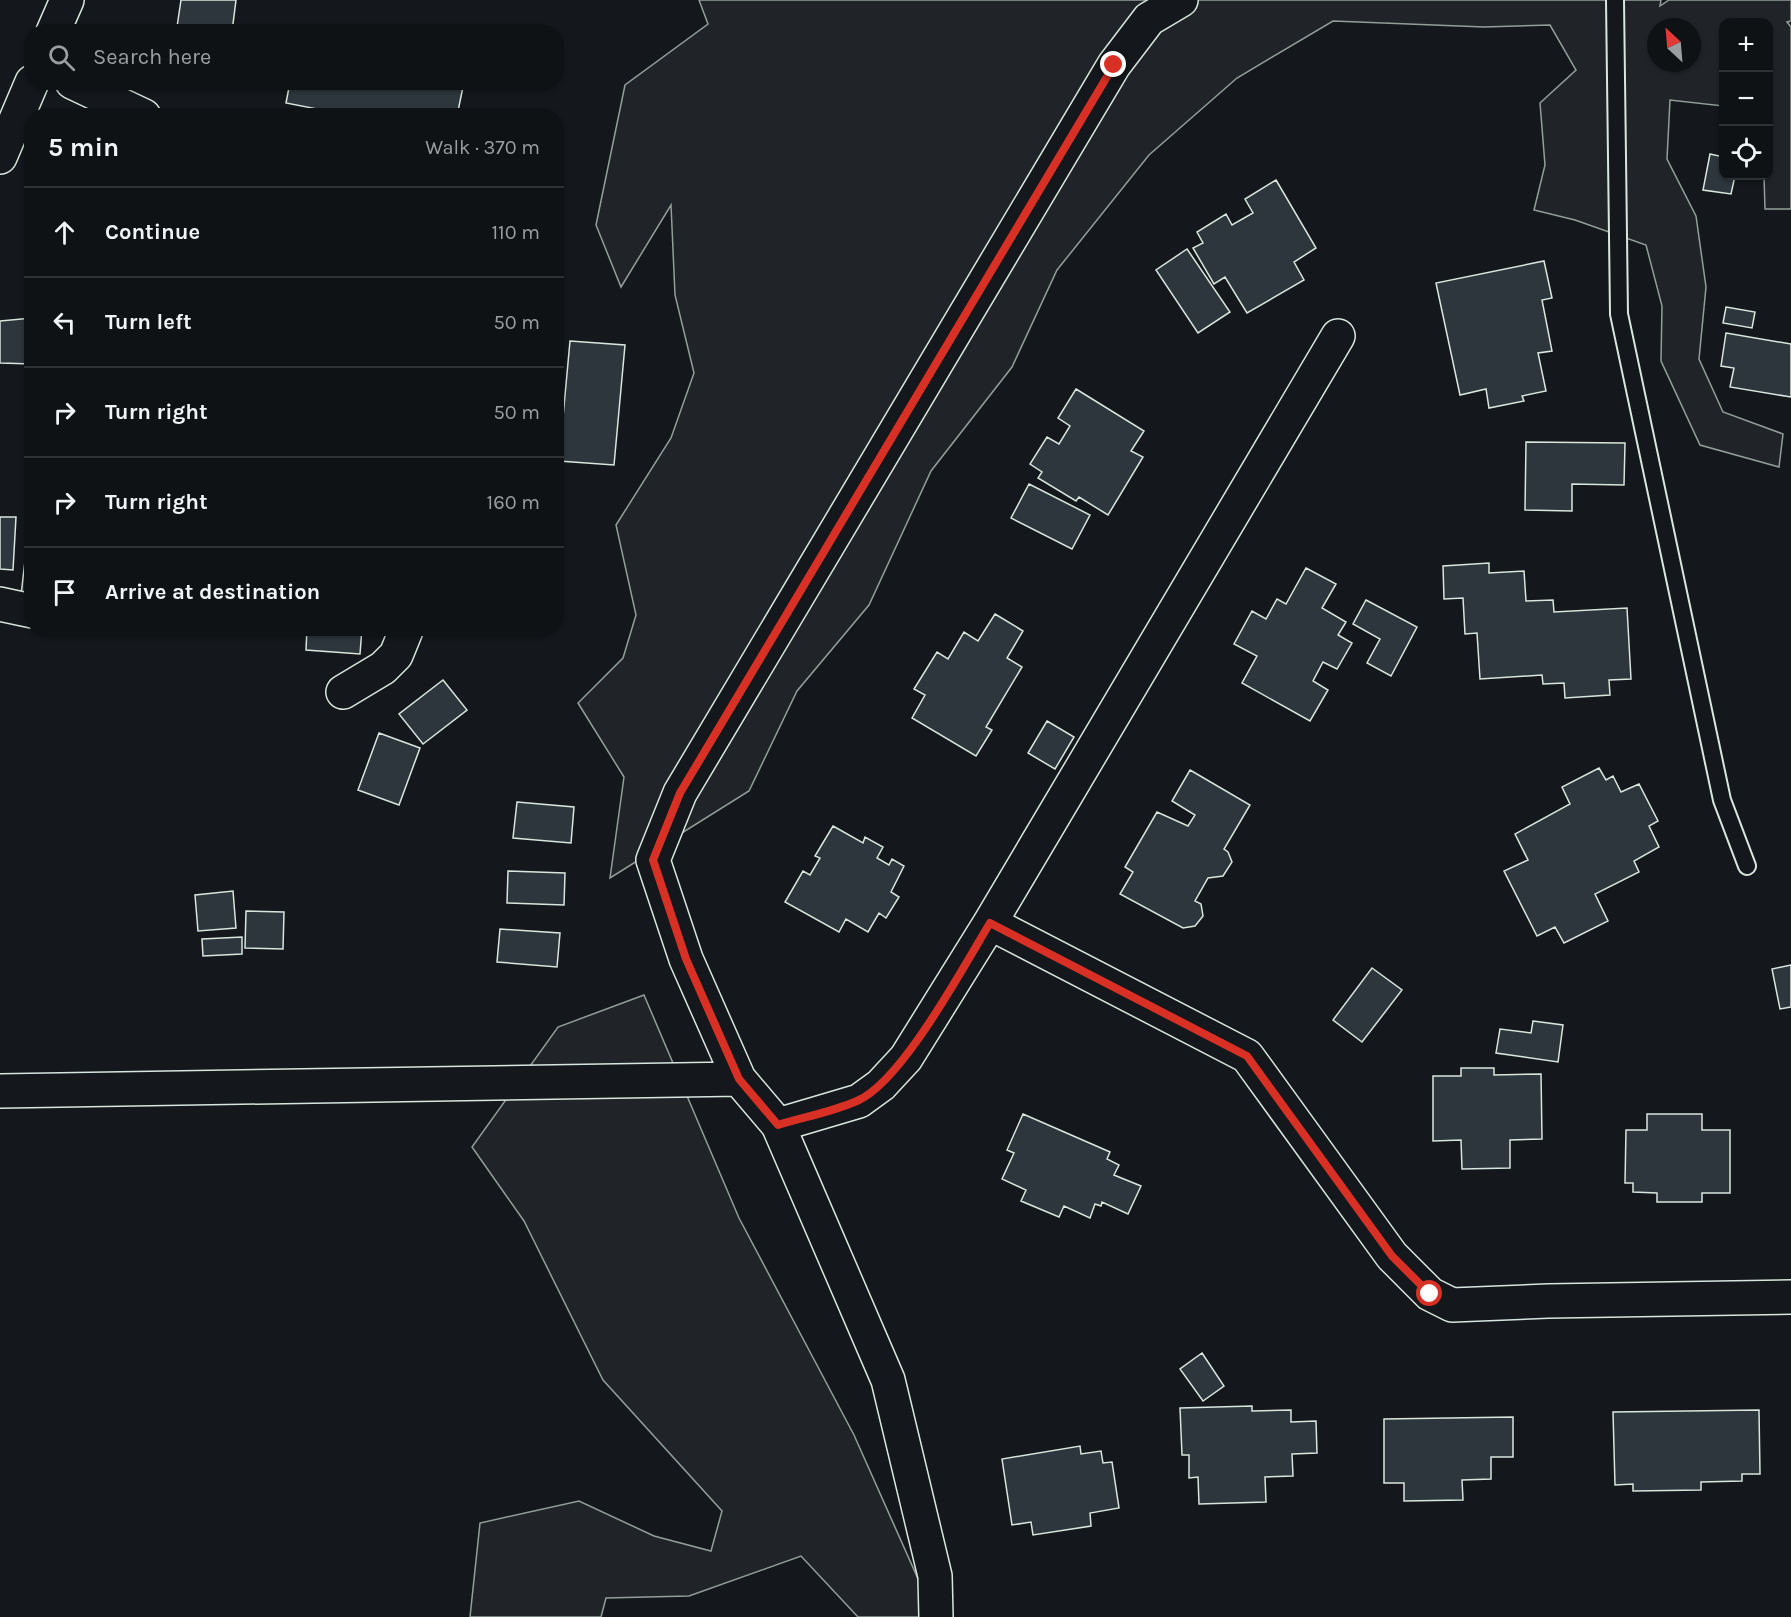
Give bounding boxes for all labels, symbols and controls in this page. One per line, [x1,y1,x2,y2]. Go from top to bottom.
north arrow [1647,18,1701,72]
map controls [1719,18,1773,180]
button: + [1719,18,1773,72]
search box [24,24,564,90]
icon: search [45,41,78,74]
text: Search here [93,44,211,70]
route end [1100,51,1126,77]
button: − [1719,72,1773,126]
button: locate [1719,126,1773,180]
text: 5 min [48,132,119,163]
text: Walk · 370 m [425,136,540,159]
icon: ahead [48,216,81,249]
text: Continue [105,219,200,245]
text: 110 m [491,221,540,244]
icon: left [48,306,81,339]
text: Turn left [105,309,192,335]
text: 50 m [493,311,540,334]
icon: right [48,396,81,429]
text: Turn right [105,399,208,425]
text: 50 m [493,401,540,424]
icon: right [48,486,81,519]
text: Turn right [105,489,208,515]
text: 160 m [487,491,540,514]
icon: arrive [48,576,81,609]
text: Arrive at destination [105,579,320,605]
route start [1416,1280,1442,1306]

